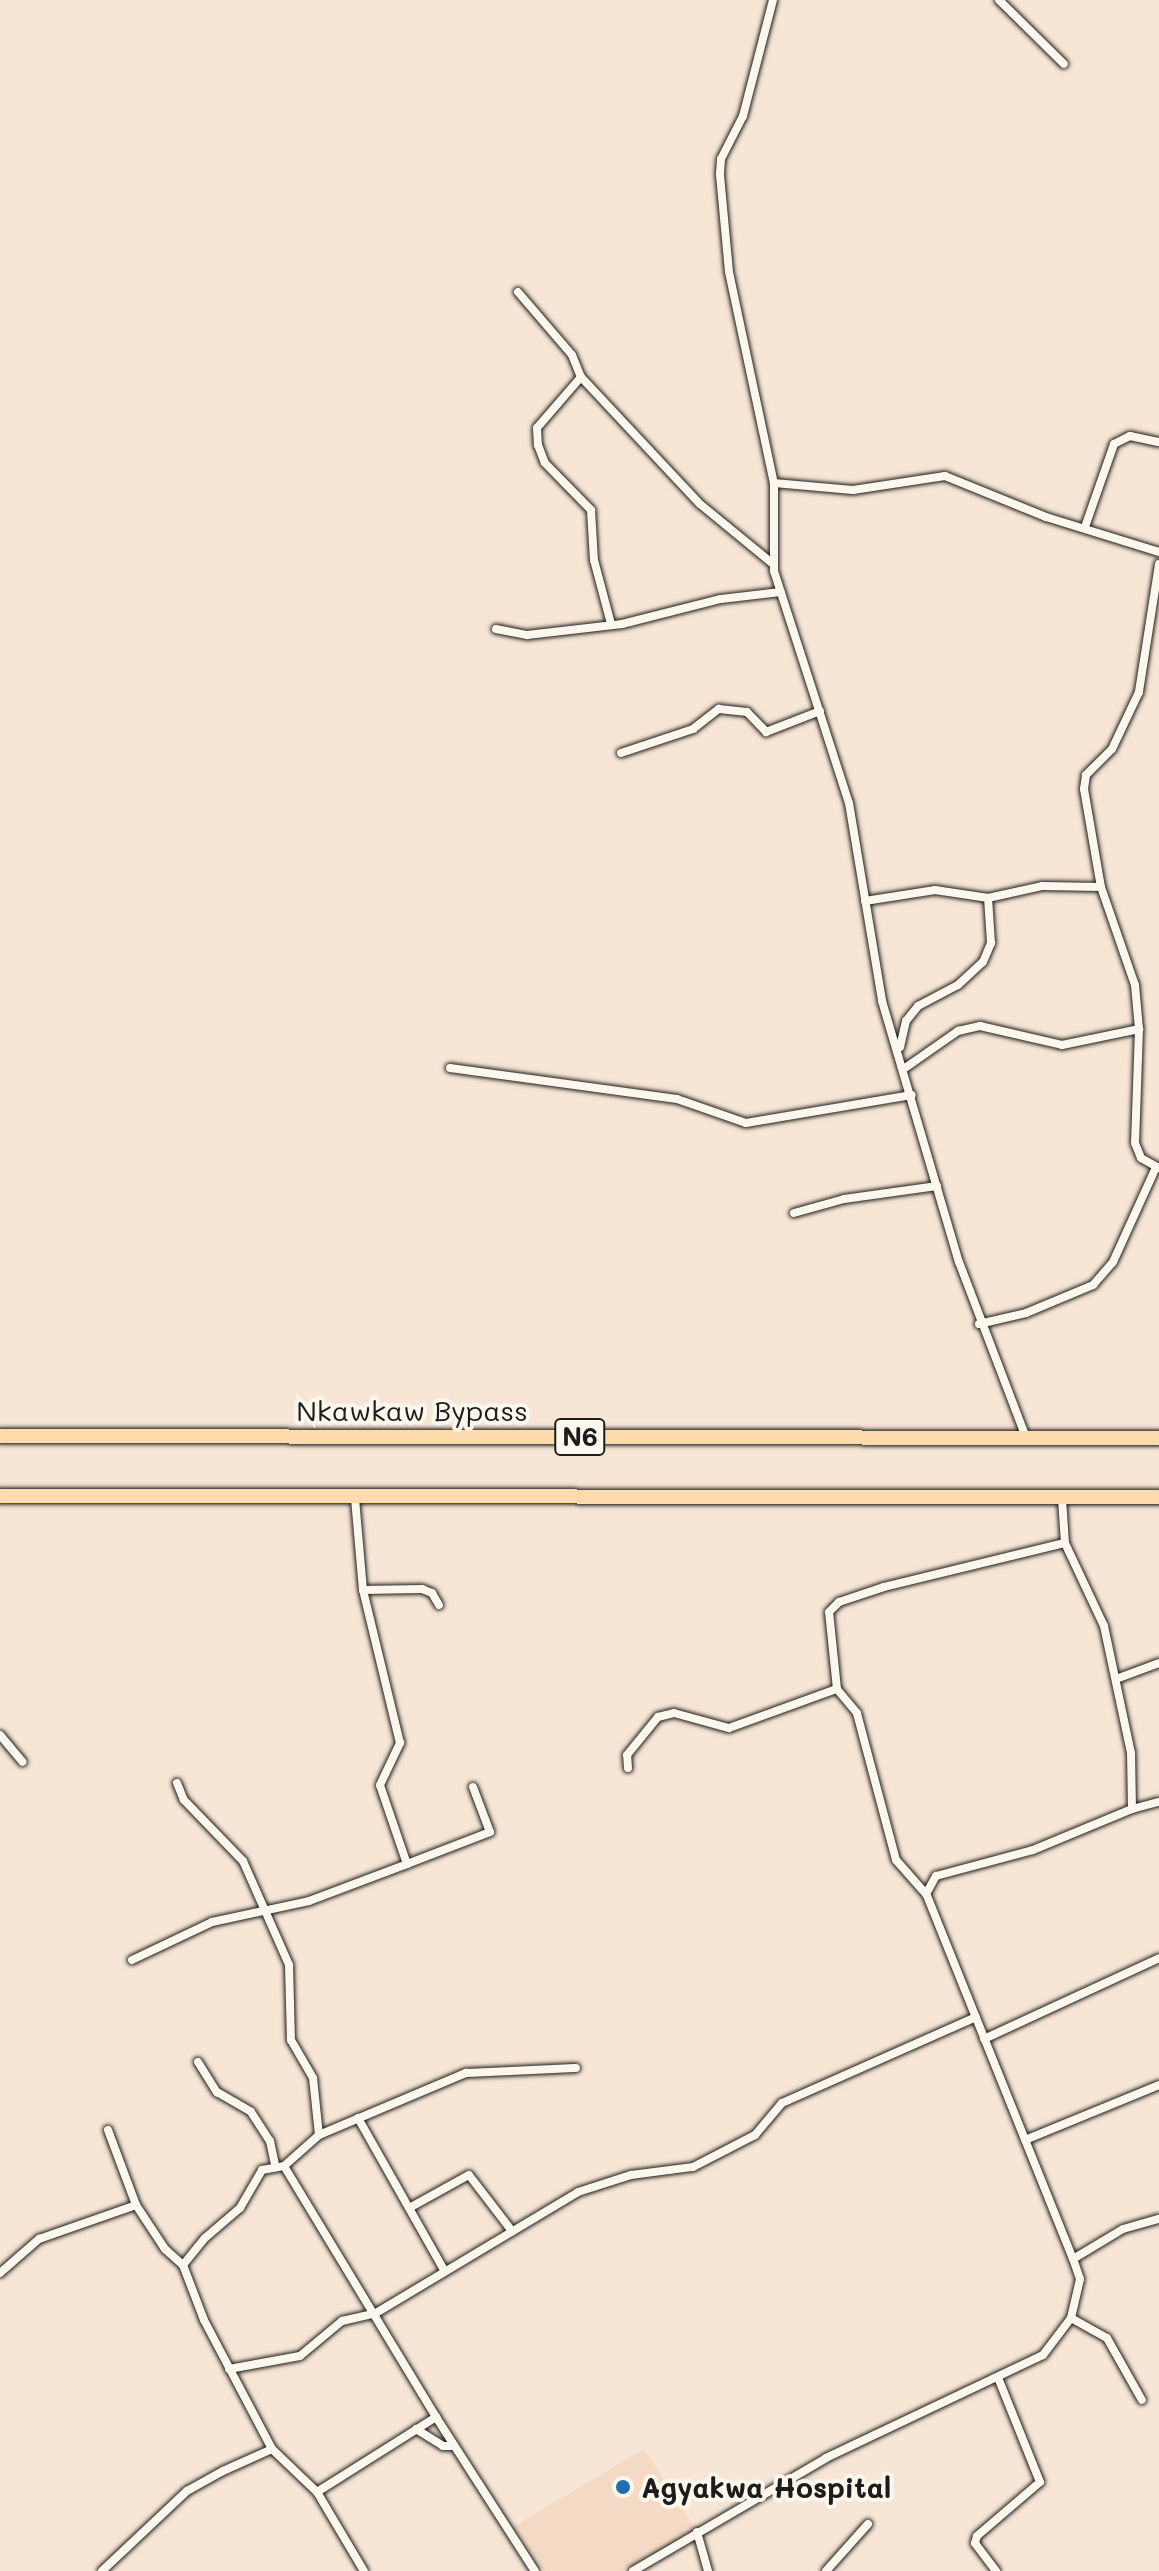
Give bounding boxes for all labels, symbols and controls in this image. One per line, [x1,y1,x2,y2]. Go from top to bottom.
street label: Nkawkaw Bypass [296,1393,528,1427]
road number: N6 [554,1415,606,1459]
place label: Agyakwa Hospital [641,2470,891,2504]
marker: Agyakwa Hospital [612,2476,634,2498]

